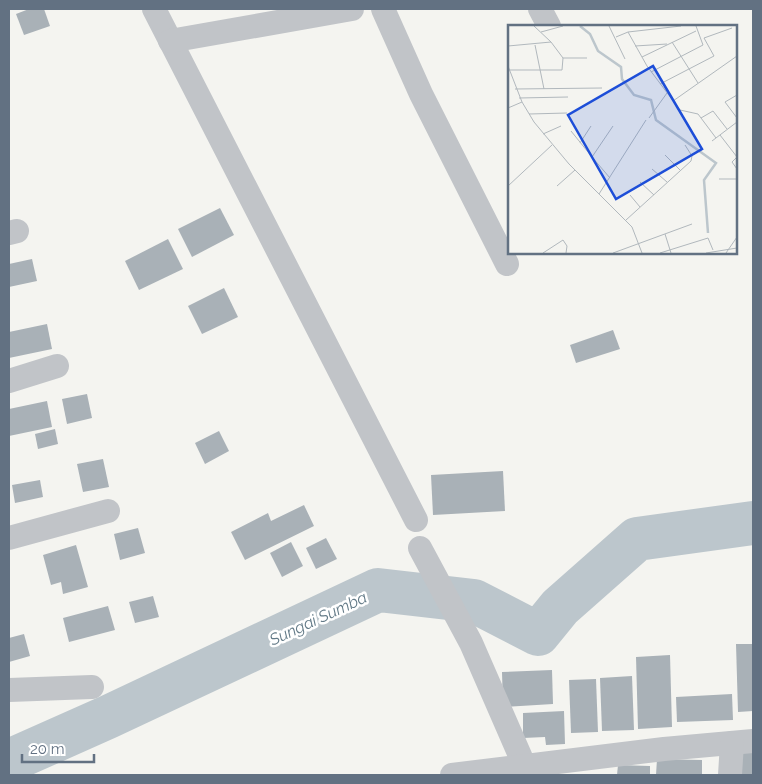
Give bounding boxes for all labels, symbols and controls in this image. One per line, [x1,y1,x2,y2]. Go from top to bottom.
inset map [508,25,737,254]
water label: Sungai Sumba [266,587,370,650]
scale bar [22,732,95,764]
text: 20 m [30,740,65,758]

